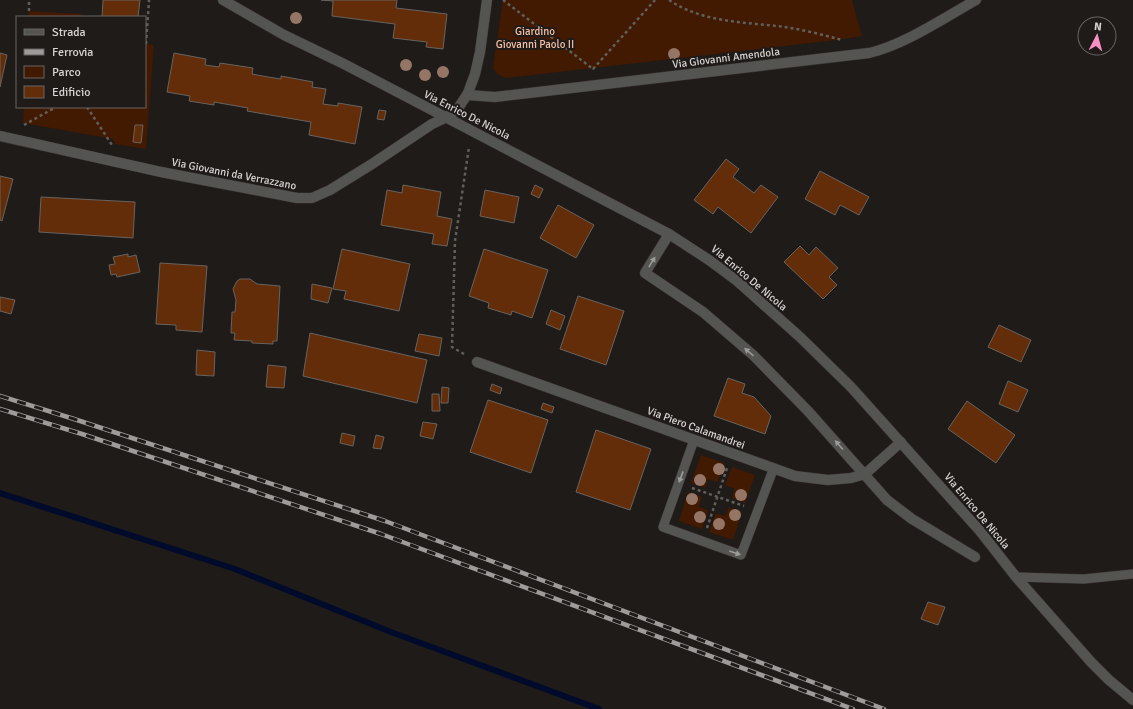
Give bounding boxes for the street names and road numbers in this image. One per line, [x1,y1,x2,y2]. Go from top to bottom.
street label: Via Giovanni Amendola [671,45,781,71]
street label: Via Enrico De Nicola [422,88,513,143]
street label: Via Giovanni da Verrazzano [171,156,298,193]
street label: Via Enrico De Nicola [708,242,790,314]
street label: Via Piero Calamandrei [645,404,747,452]
street label: Via Enrico De Nicola [941,470,1013,552]

